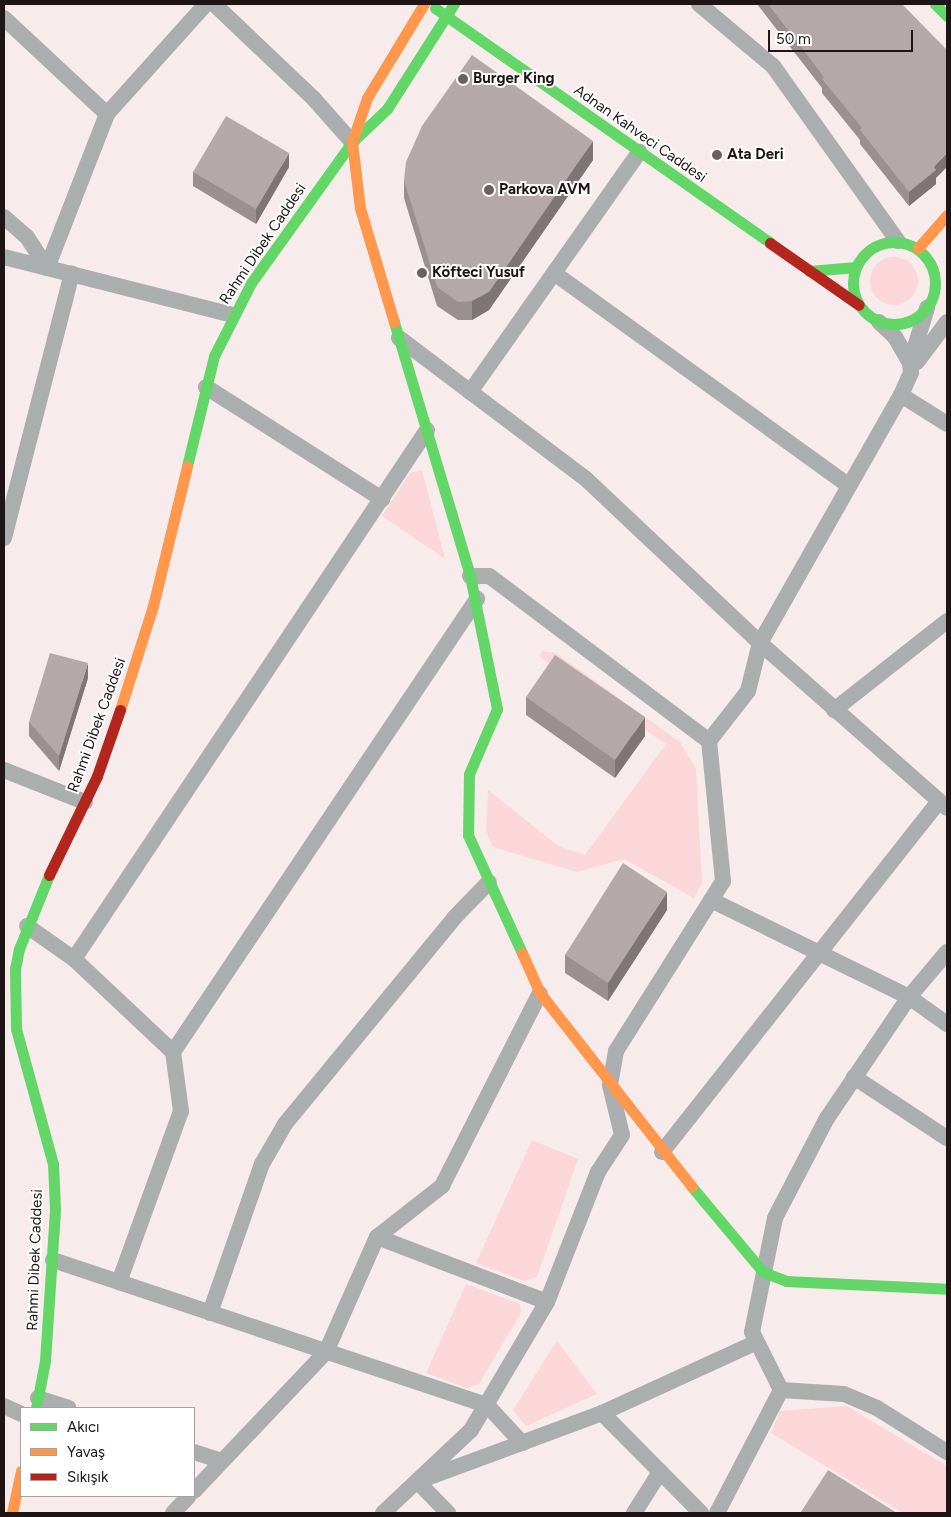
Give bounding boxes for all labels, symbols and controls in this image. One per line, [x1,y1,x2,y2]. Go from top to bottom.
scale bar [771,20,916,52]
text: 50 m [776,30,811,48]
place label: Burger King [473,70,554,88]
marker: Burger King [457,73,469,85]
street label: Adnan Kahveci Caddesi [570,81,710,187]
place label: Ata Deri [727,146,784,164]
marker: Ata Deri [711,149,723,161]
street label: Rahmi Dibek Caddesi [216,180,310,308]
place label: Parkova AVM [499,181,591,199]
marker: Parkova AVM [483,184,495,196]
place label: Köfteci Yusuf [432,264,525,282]
marker: Köfteci Yusuf [416,267,428,279]
street label: Rahmi Dibek Caddesi [64,655,130,795]
street label: Rahmi Dibek Caddesi [24,1189,46,1331]
legend [20,1407,195,1497]
text: Akıcı [67,1418,100,1436]
text: Yavaş [67,1443,105,1461]
text: Sıkışık [67,1468,108,1486]

